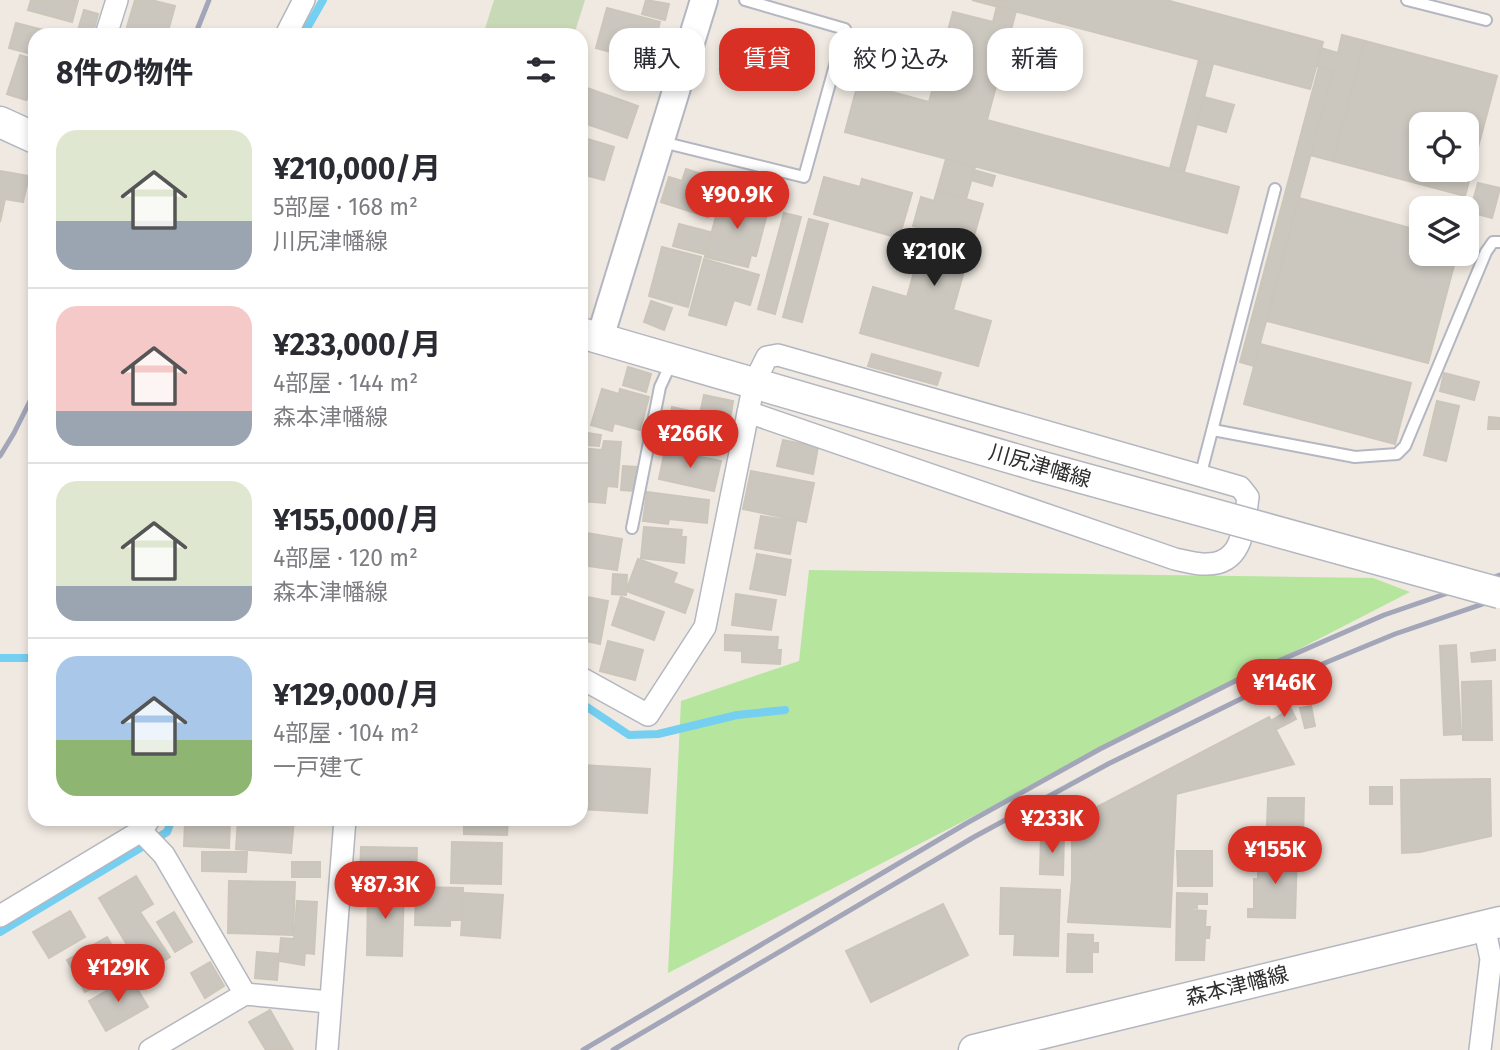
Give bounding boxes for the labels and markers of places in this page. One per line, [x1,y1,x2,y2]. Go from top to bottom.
pin: ¥90.9K [680,172,794,231]
pin: ¥210K [885,229,983,288]
pin: ¥266K [641,410,739,470]
pin: ¥146K [1235,660,1333,719]
pin: ¥233K [1003,796,1101,855]
pin: ¥155K [1226,826,1324,886]
pin: ¥87.3K [328,862,442,921]
pin: ¥129K [69,944,167,1004]

